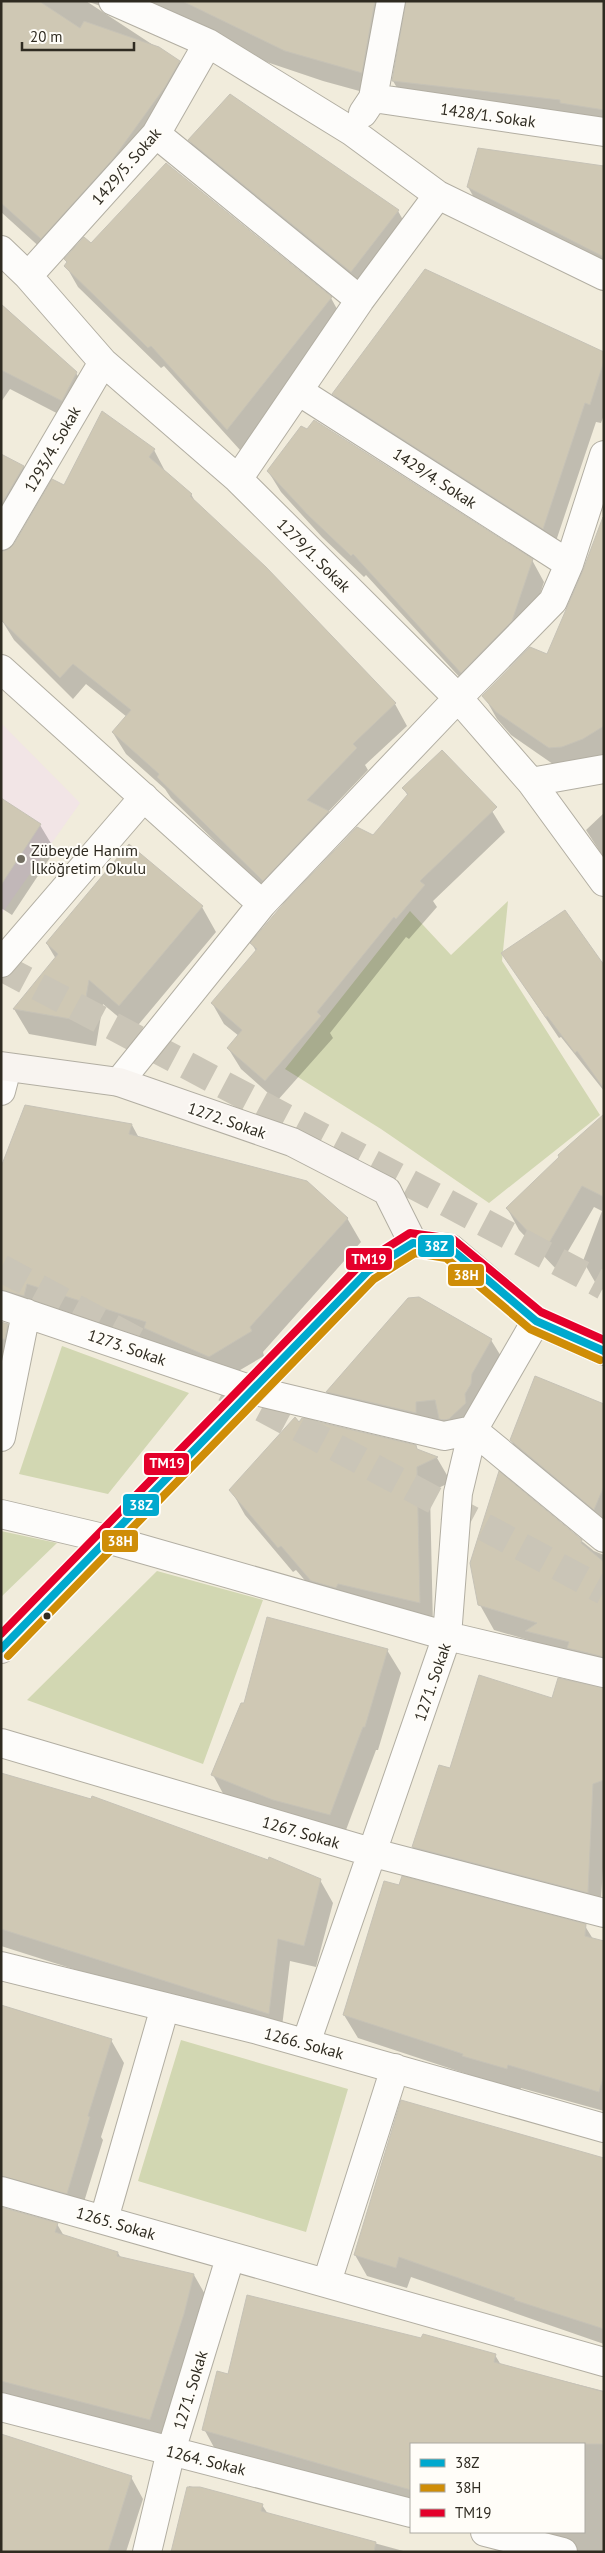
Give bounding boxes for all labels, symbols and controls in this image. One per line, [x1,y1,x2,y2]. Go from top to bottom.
scale bar [22,20,135,52]
text: 20 m [30,27,63,46]
street label: 1428/1. Sokak [439,98,537,132]
street label: 1429/5. Sokak [87,123,165,209]
street label: 1293/4. Sokak [19,402,85,496]
street label: 1429/4. Sokak [389,443,481,513]
street label: 1279/1. Sokak [273,514,355,596]
place label: Zübeyde Hanım İlköğretim Okulu [31,840,146,878]
marker: Zübeyde Hanım İlköğretim Okulu [15,853,27,865]
street label: 1272. Sokak [185,1097,269,1143]
line badge: 38Z [417,1234,455,1258]
text: 38Z [424,1237,448,1255]
line badge: TM19 [345,1247,393,1271]
text: TM19 [351,1250,387,1268]
line badge: 38H [447,1263,485,1287]
text: 38H [454,1266,479,1284]
street label: 1273. Sokak [85,1324,169,1370]
line badge: TM19 [143,1452,190,1476]
text: TM19 [149,1454,185,1472]
line badge: 38Z [122,1493,160,1517]
text: 38Z [129,1496,153,1514]
line badge: 38H [101,1529,139,1553]
text: 38H [108,1532,133,1550]
unlabelled marker [42,1611,52,1621]
street label: 1271. Sokak [409,1640,455,1724]
street label: 1267. Sokak [260,1811,342,1853]
street label: 1266. Sokak [262,2023,346,2063]
street label: 1265. Sokak [74,2202,158,2244]
street label: 1271. Sokak [168,2348,212,2432]
street label: 1264. Sokak [164,2440,248,2480]
legend [410,2443,585,2533]
text: 38Z [455,2453,480,2472]
text: 38H [455,2478,481,2497]
text: TM19 [455,2503,492,2522]

